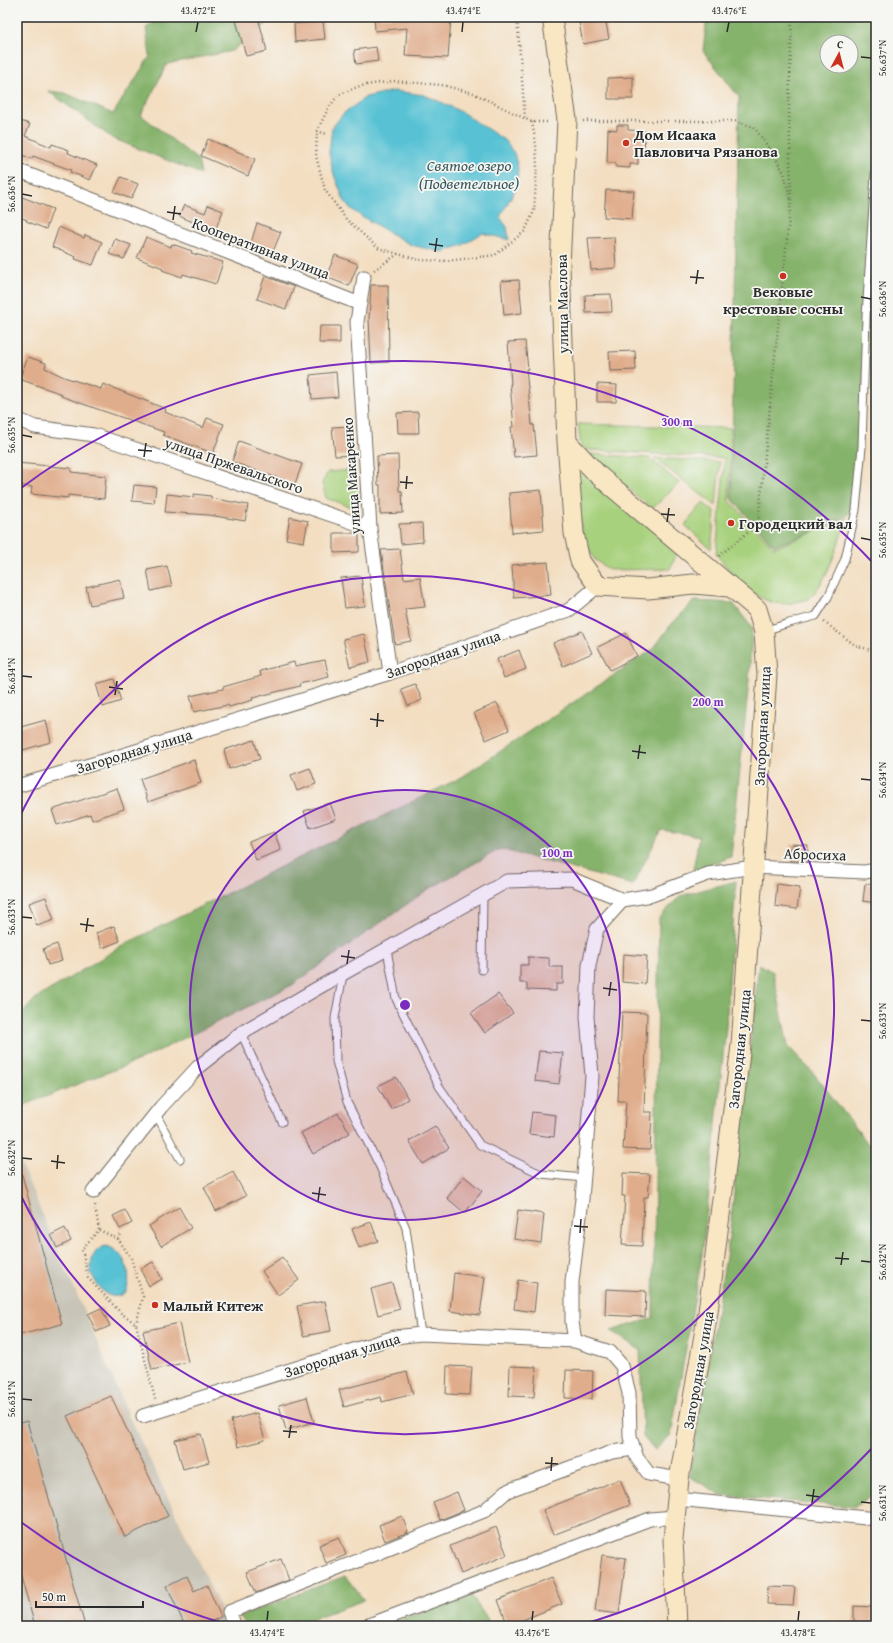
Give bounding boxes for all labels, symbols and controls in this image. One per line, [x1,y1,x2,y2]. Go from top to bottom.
text: 43.472°E [180,3,216,18]
text: 43.474°E [445,3,481,18]
text: 43.476°E [711,3,747,18]
north arrow [819,34,859,74]
text: С [836,36,844,52]
text: 56.637°N [875,39,890,76]
place label: Дом Исаака Павловича Рязанова [633,124,778,162]
marker: Дом Исаака Павловича Рязанова [621,138,631,148]
water label: Святое озеро (Подветельное) [419,153,519,195]
text: 56.636°N [4,175,19,212]
street label: Кооперативная улица [189,212,334,284]
street label: улица Маслова [551,253,573,355]
marker: Вековые крестовые сосны [778,271,788,281]
text: 56.636°N [875,280,890,317]
place label: Вековые крестовые сосны [723,281,843,319]
text: 300 m [661,413,694,430]
text: 56.635°N [4,416,19,453]
street label: улица Макаренко [336,417,366,536]
street label: улица Пржевальского [161,431,307,499]
place label: Городецкий вал [739,513,853,534]
marker: Городецкий вал [726,518,736,528]
text: 56.635°N [875,521,890,558]
street label: Загородная улица [383,624,504,683]
text: 56.634°N [4,657,19,694]
street label: Загородная улица [748,665,776,786]
text: 200 m [692,693,725,710]
street label: Загородная улица [74,723,195,779]
text: 56.634°N [875,761,890,798]
street label: Абросиха [783,842,848,866]
text: 100 m [541,844,574,861]
text: 56.633°N [4,898,19,935]
street label: Загородная улица [722,987,756,1110]
centre of rings [398,998,412,1012]
text: 56.633°N [875,1002,890,1039]
text: 56.632°N [4,1139,19,1176]
text: 56.632°N [875,1243,890,1280]
place label: Малый Китеж [163,1295,263,1316]
marker: Малый Китеж [150,1300,160,1310]
street label: Загородная улица [677,1308,719,1431]
street label: Загородная улица [282,1327,403,1383]
text: 56.631°N [4,1380,19,1417]
text: 56.631°N [875,1484,890,1521]
scale bar [36,1583,143,1609]
text: 50 m [42,1588,66,1605]
text: 43.474°E [249,1625,285,1640]
text: 43.476°E [514,1625,550,1640]
text: 43.478°E [780,1625,816,1640]

